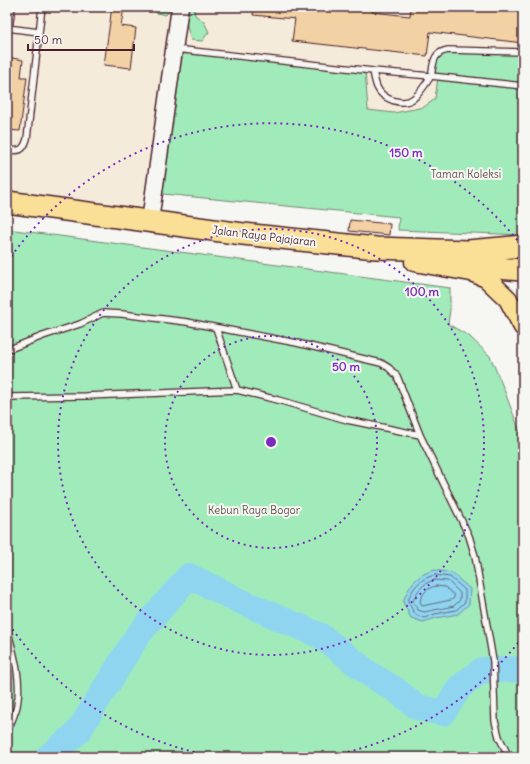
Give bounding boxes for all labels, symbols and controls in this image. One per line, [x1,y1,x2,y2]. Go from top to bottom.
scale bar [28,26,134,52]
text: 50 m [34,32,63,47]
text: 150 m [390,145,423,160]
park label: Taman Koleksi [431,167,501,181]
street label: Jalan Raya Pajajaran [211,223,317,249]
text: 100 m [405,284,439,299]
text: 50 m [332,359,361,374]
centre of rings [264,435,278,449]
park label: Kebun Raya Bogor [208,503,301,517]

